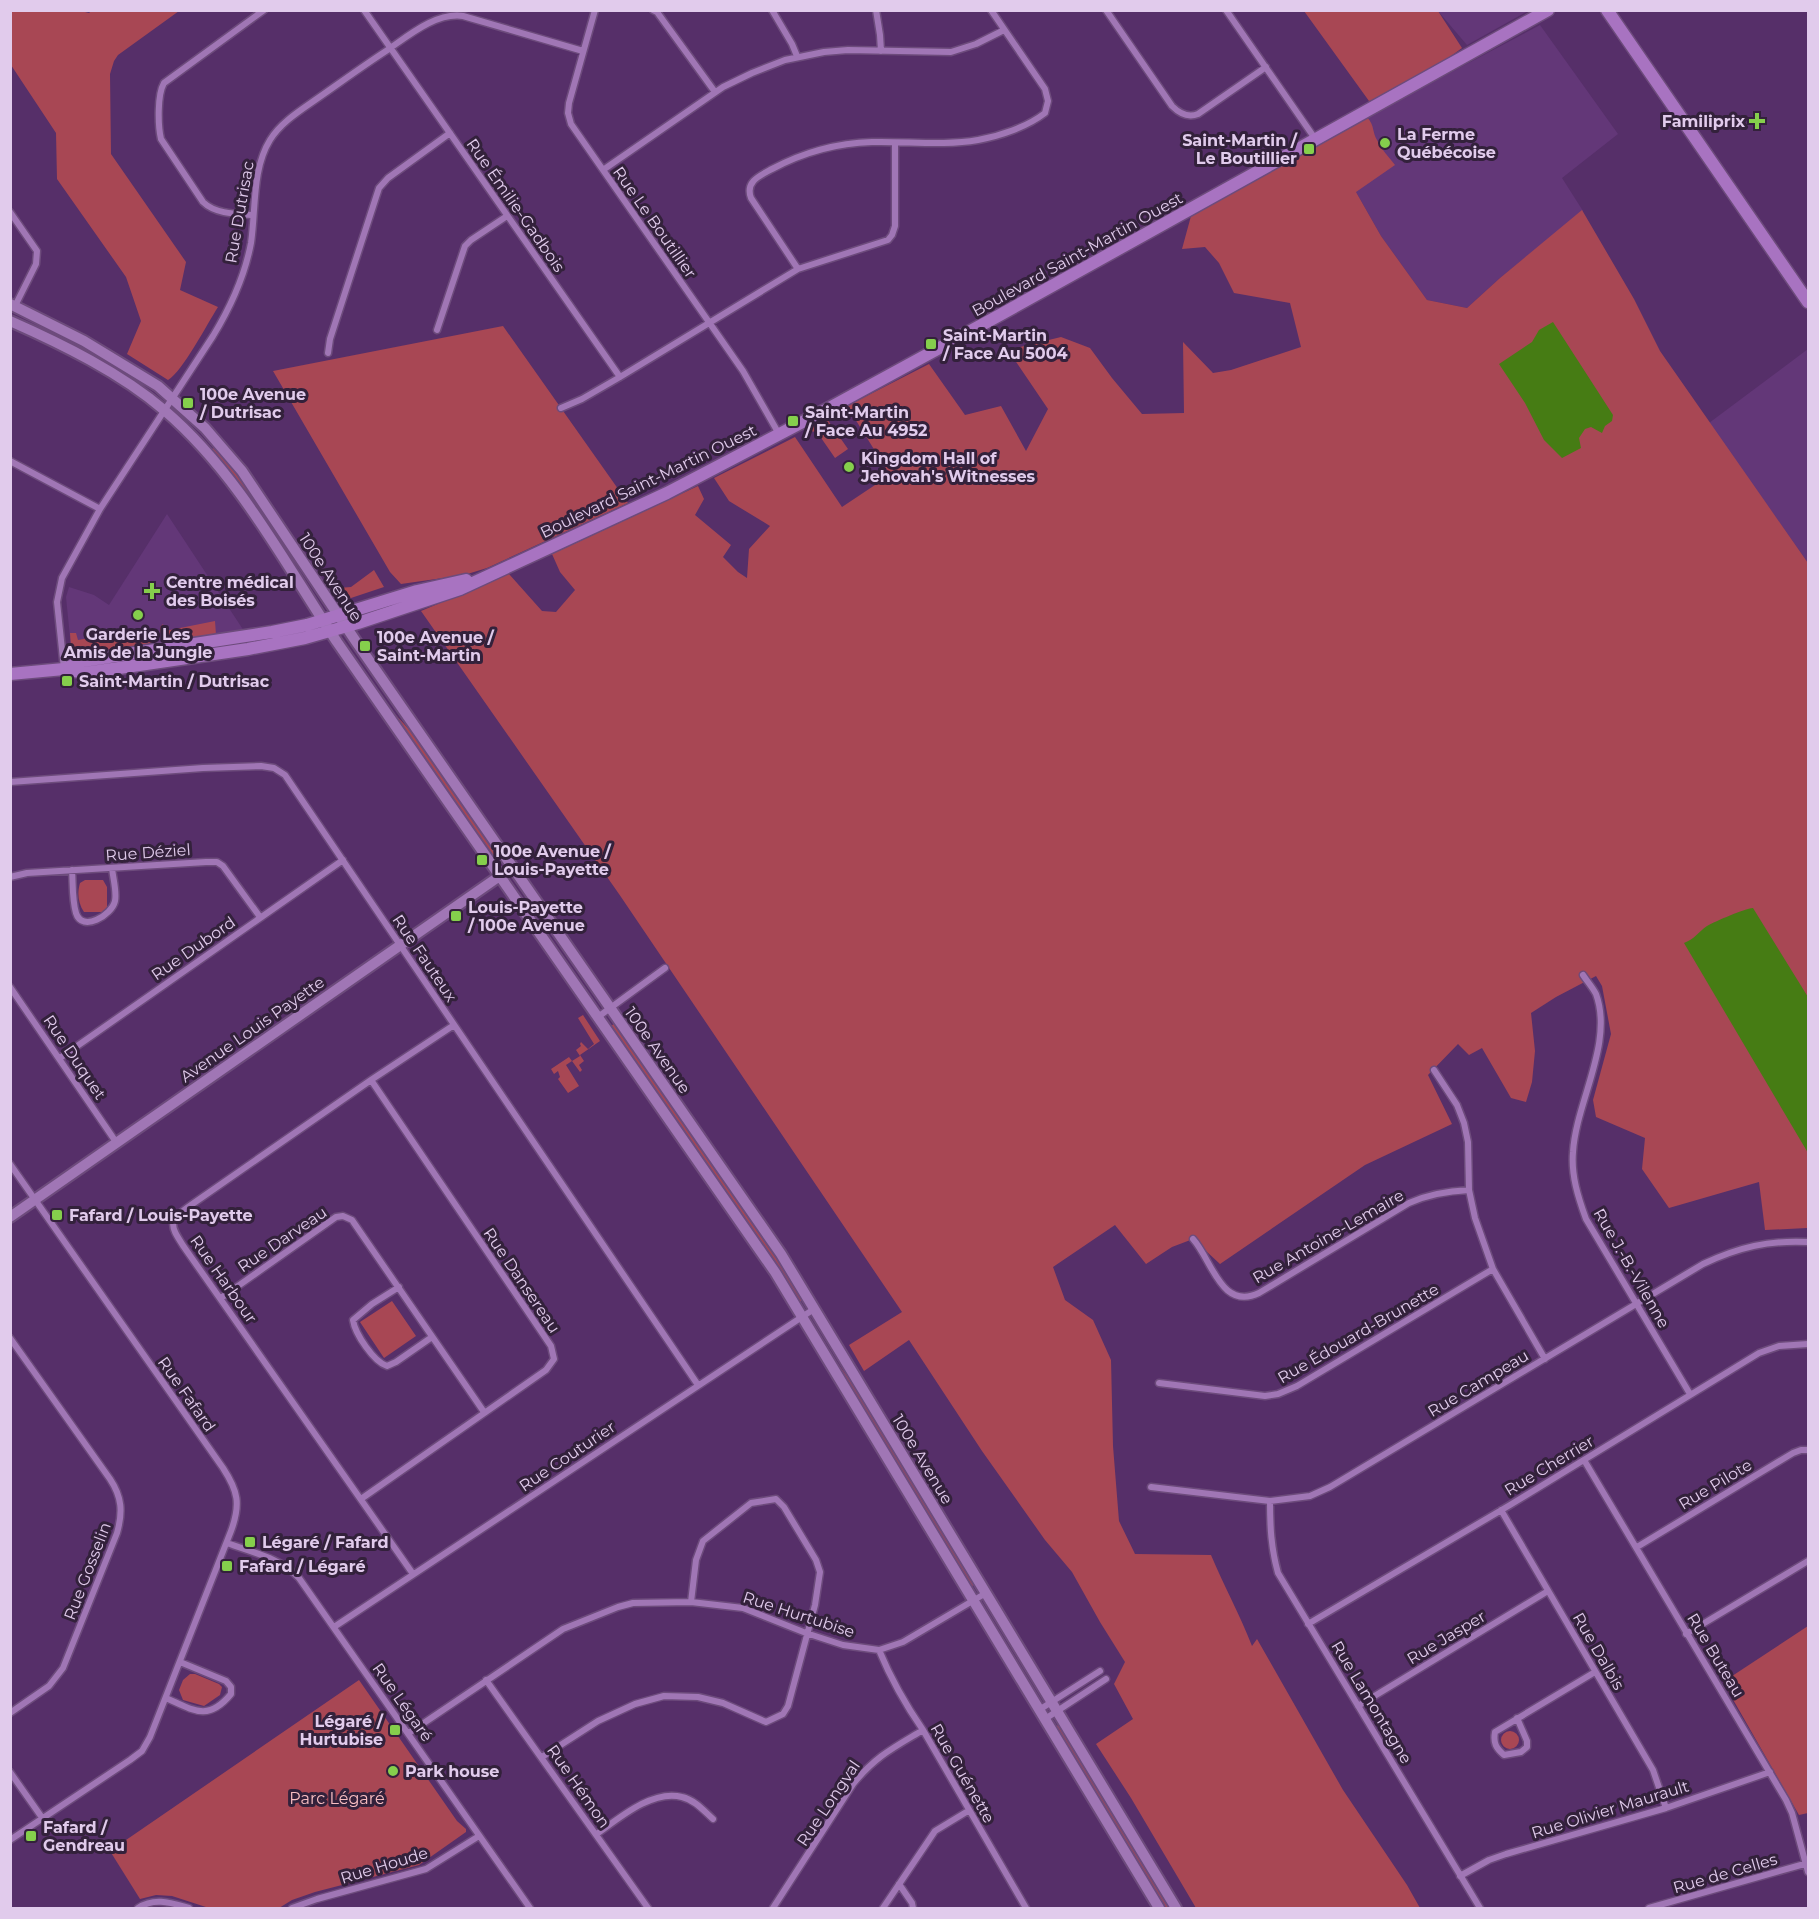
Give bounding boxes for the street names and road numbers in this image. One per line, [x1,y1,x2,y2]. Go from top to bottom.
street label: Rue Émilie-Gadbois [462,135,569,276]
street label: Rue Dutrisac [221,159,258,265]
street label: Rue Le Boutillier [609,163,700,282]
street label: Boulevard Saint-Martin Ouest [969,188,1186,320]
street label: Boulevard Saint-Martin Ouest [537,421,760,542]
street label: 100e Avenue [295,530,366,625]
street label: Rue Déziel [105,840,191,865]
street label: Rue Fauteux [388,911,461,1006]
street label: Rue Dubord [148,912,239,984]
street label: Avenue Louis Payette [177,972,328,1086]
street label: 100e Avenue [621,1003,694,1097]
street label: Rue Duquet [39,1011,110,1104]
street label: Rue Antoine-Lemaire [1249,1185,1407,1287]
street label: Rue Darveau [234,1203,331,1276]
street label: Rue J.-B.-Vilenne [1590,1205,1674,1331]
street label: Rue Dansereau [479,1224,564,1337]
street label: Rue Harbour [186,1232,261,1327]
street label: Rue Édouard-Brunette [1274,1279,1442,1387]
street label: Rue Campeau [1424,1346,1532,1421]
street label: Rue Fafard [154,1353,219,1435]
street label: 100e Avenue [888,1411,957,1508]
street label: Rue Couturier [516,1417,619,1496]
street label: Rue Cherrier [1501,1431,1597,1500]
street label: Rue Pilote [1675,1455,1755,1514]
street label: Rue Gosselin [60,1520,115,1623]
street label: Rue Hurtubise [741,1587,857,1642]
street label: Rue Jasper [1403,1607,1489,1668]
street label: Rue Dalbis [1569,1609,1628,1693]
street label: Rue Buteau [1683,1610,1748,1701]
street label: Rue Lamontagne [1327,1637,1416,1767]
street label: Rue Légaré [369,1659,437,1745]
street label: Rue Guénette [926,1720,999,1826]
street label: Rue Hémon [543,1741,614,1831]
street label: Rue Longval [793,1757,864,1850]
street label: Rue Olivier Maurault [1529,1776,1692,1842]
street label: Rue Houde [338,1843,430,1888]
street label: Rue de Celles [1671,1849,1780,1897]

